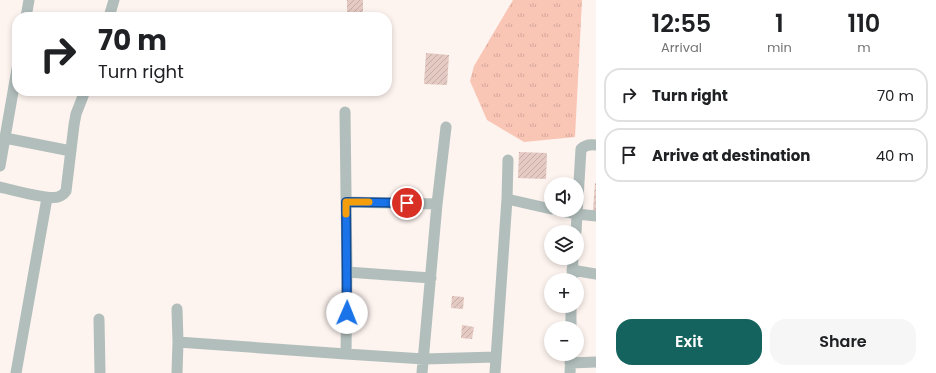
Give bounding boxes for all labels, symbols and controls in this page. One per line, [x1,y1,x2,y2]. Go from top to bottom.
text: 12:55 [652,7,711,40]
text: 1 [775,7,784,40]
text: 110 [847,7,880,40]
text: 70 m [98,21,167,60]
icon: right [32,28,84,80]
text: Arrival [661,38,702,57]
text: min [767,38,792,57]
text: m [857,38,871,57]
text: Turn right [98,59,184,84]
icon: right [618,84,640,106]
text: Turn right [652,85,728,106]
text: 70 m [877,85,914,106]
icon: arrive [618,144,640,166]
text: Arrive at destination [652,145,810,166]
text: 40 m [876,145,914,166]
map controls [544,177,584,361]
button: sound [544,177,584,217]
pin [390,186,424,220]
icon: arrive [396,192,418,214]
button: layers [544,225,584,265]
button: + [544,273,584,313]
position arrow [326,292,368,334]
button: Exit [616,319,762,365]
button: Share [770,319,916,365]
button: − [544,321,584,361]

